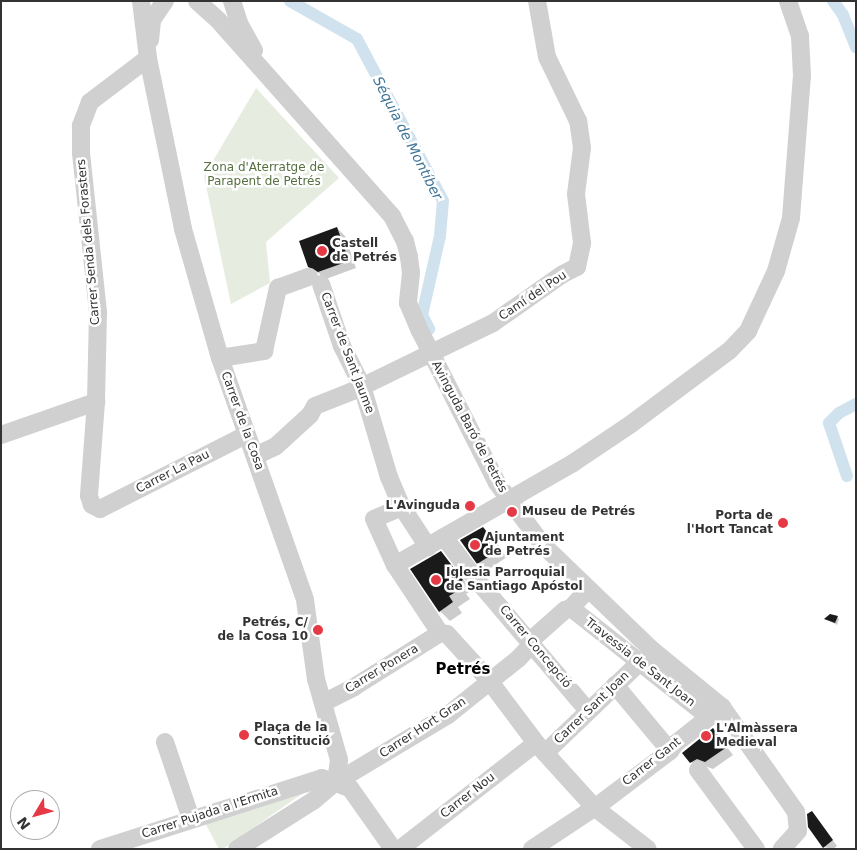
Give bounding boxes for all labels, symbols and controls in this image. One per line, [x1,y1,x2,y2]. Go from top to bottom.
water label: Séquia de Montíber [370,73,446,203]
street label: Carrer Senda dels Forasters [75,158,103,326]
park label: Zona d'Aterratge de Parapent de Petrés [204,161,324,189]
place label: Castell de Petrés [332,237,397,265]
marker: Castell de Petrés [316,245,328,257]
street label: Camí del Pou [496,268,570,324]
street label: Carrer de Sant Jaume [317,290,377,416]
street label: Avinguda Baró de Petrés [428,359,510,495]
street label: Carrer de la Cosa [217,370,267,472]
street label: Carrer La Pau [134,447,212,497]
place label: L'Avinguda [386,499,460,513]
marker: L'Avinguda [464,500,476,512]
place label: Museu de Petrés [522,505,635,519]
marker: Museu de Petrés [506,506,518,518]
place label: Porta de l'Hort Tancat [687,509,773,537]
marker: Porta de l'Hort Tancat [777,517,789,529]
place label: Ajuntament de Petrés [485,531,564,559]
marker: Ajuntament de Petrés [469,539,481,551]
place label: Iglesia Parroquial de Santiago Apóstol [446,566,583,594]
marker: Iglesia Parroquial de Santiago Apóstol [430,574,442,586]
street label: Carrer Concepció [496,603,574,691]
place label: Petrés, C/ de la Cosa 10 [218,616,308,644]
street label: Travessia de Sant Joan [582,616,698,710]
marker: Petrés, C/ de la Cosa 10 [312,624,324,636]
street label: Carrer Ponera [343,642,421,696]
district label: Petrés [436,661,490,679]
street label: Carrer Sant Joan [552,669,632,747]
street label: Carrer Hort Gran [377,695,469,761]
place label: Plaça de la Constitució [254,721,330,749]
place label: L'Almàssera Medieval [716,722,798,750]
marker: Plaça de la Constitució [238,729,250,741]
marker: L'Almàssera Medieval [700,730,712,742]
street label: Carrer Gant [620,735,684,789]
street label: Carrer Nou [438,770,498,822]
street label: Carrer Pujada a l'Ermita [140,784,280,842]
north arrow [10,790,60,840]
text: N [14,814,34,833]

